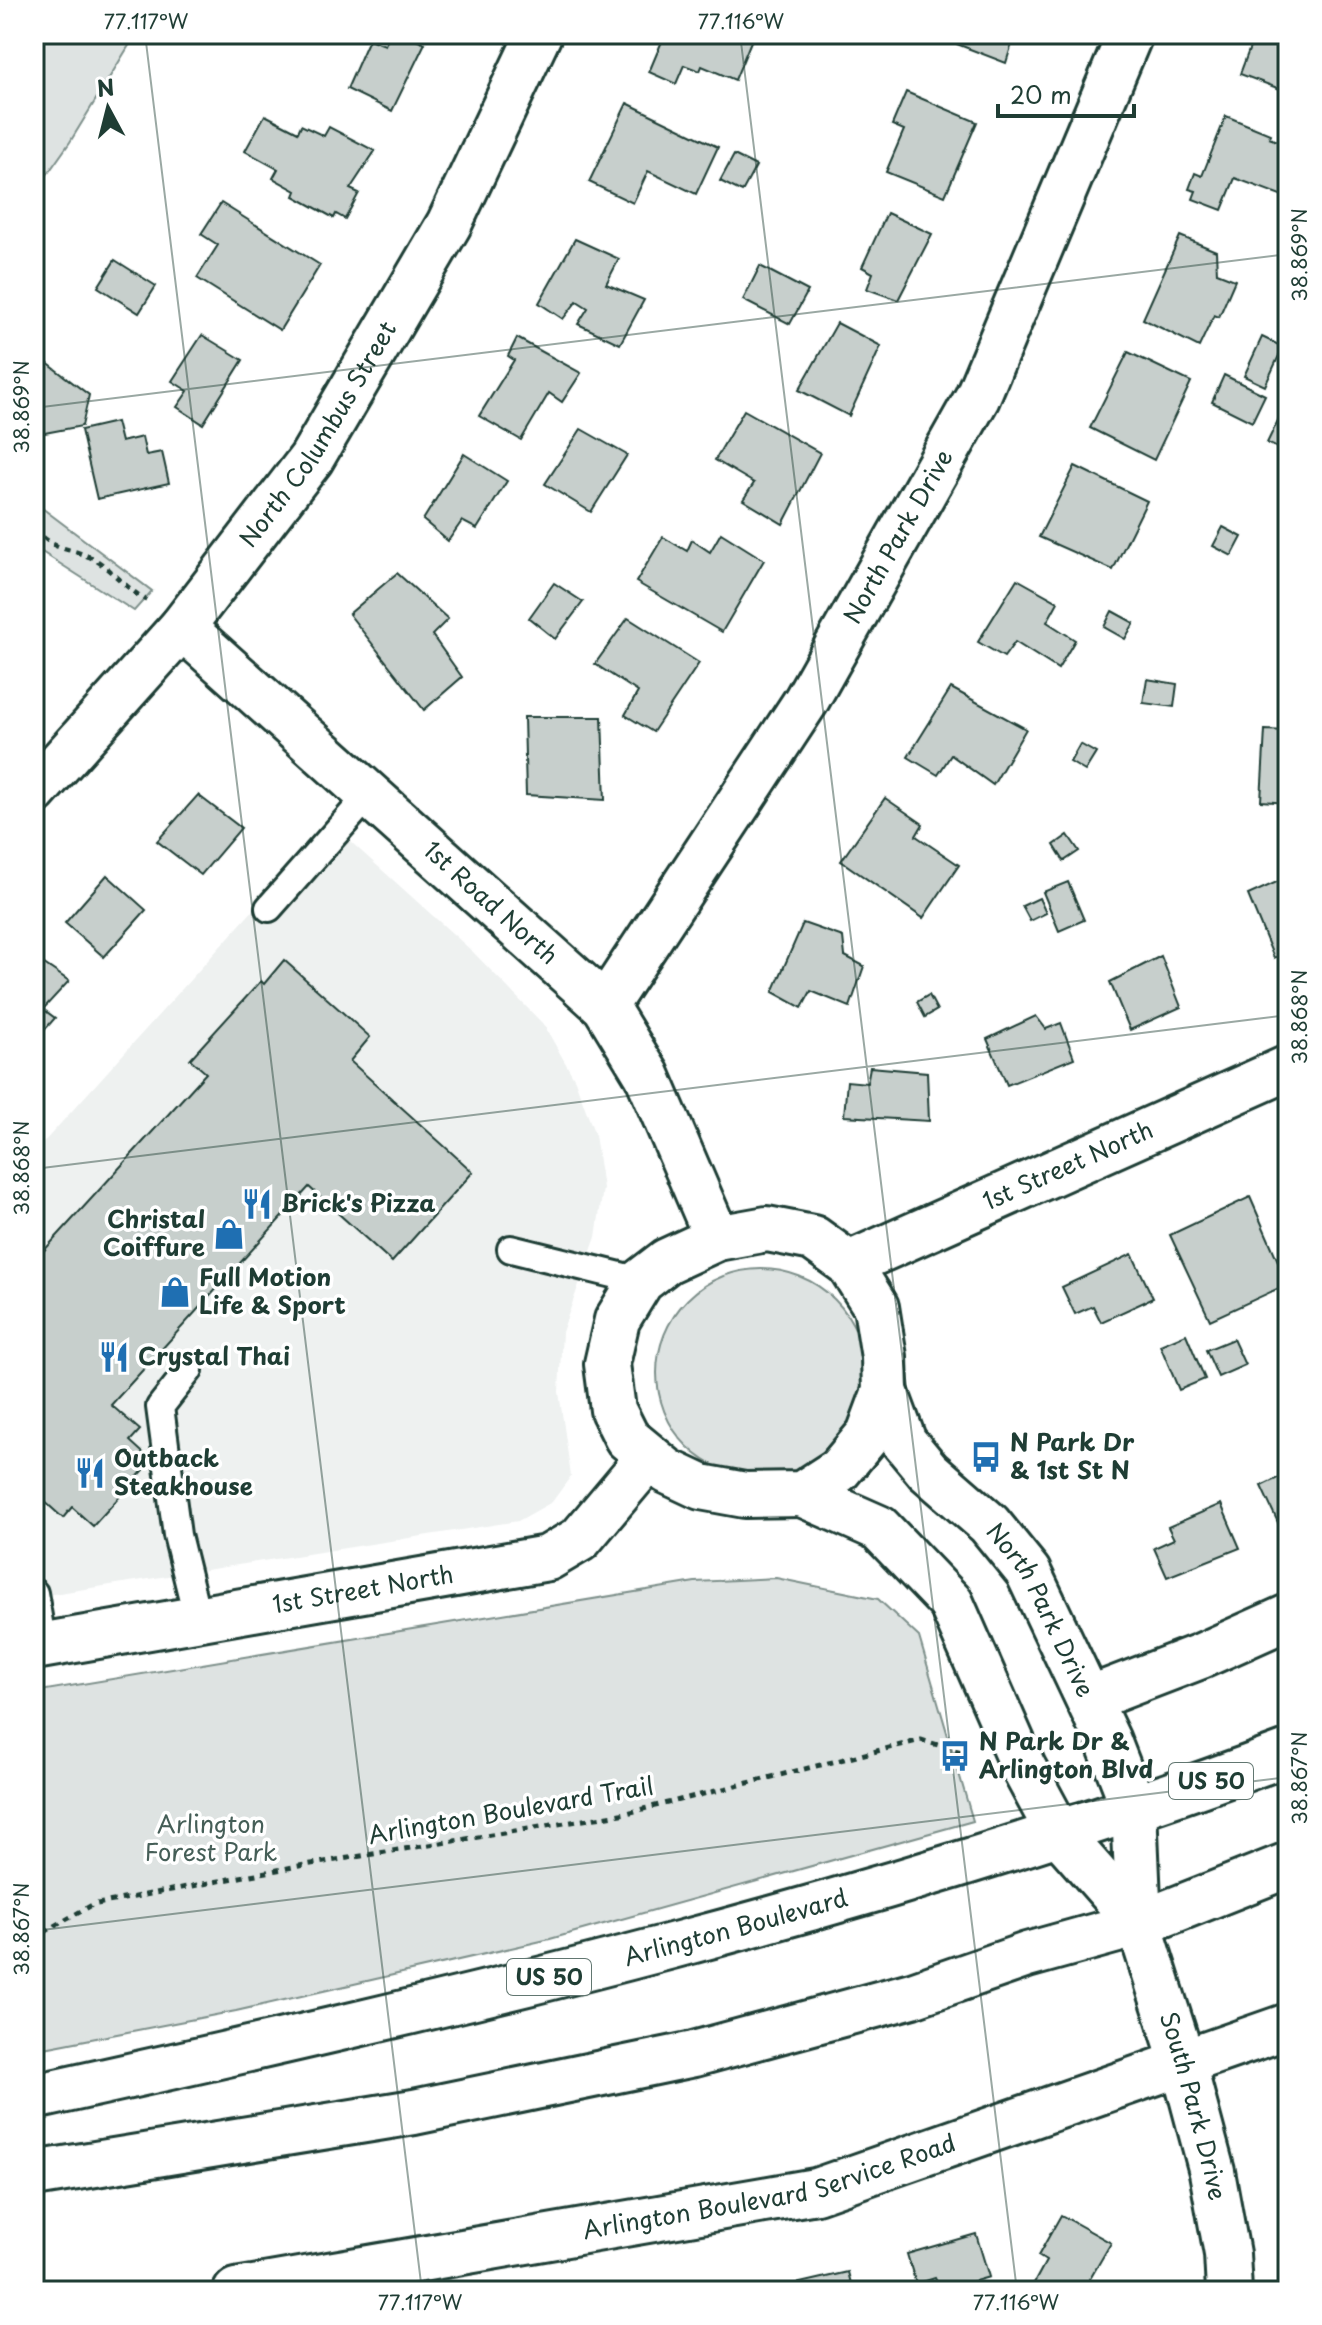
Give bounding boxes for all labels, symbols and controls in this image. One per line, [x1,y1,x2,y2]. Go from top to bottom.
text: 77.117°W [104,6,189,36]
text: 77.116°W [698,6,785,36]
north arrow [68,68,148,148]
scale bar [998,68,1134,118]
text: N [95,69,116,104]
text: 20 m [1010,76,1072,112]
text: 38.869°N [1284,208,1314,302]
street label: North Columbus Street [230,314,404,554]
text: 38.869°N [6,360,36,454]
street label: North Park Drive [833,442,961,630]
street label: 1st Road North [416,832,567,972]
text: 38.868°N [1284,969,1314,1065]
street label: 1st Street North [976,1111,1158,1218]
text: 38.868°N [6,1120,36,1216]
place label: Brick's Pizza [281,1184,436,1220]
restaurant icon: Brick's Pizza [240,1187,274,1221]
place label: Christal Coiffure [103,1200,205,1264]
shop icon: Christal Coiffure [212,1217,246,1251]
place label: Full Motion Life & Sport [199,1258,346,1322]
shop icon: Full Motion Life & Sport [158,1275,192,1309]
place label: Crystal Thai [138,1337,290,1373]
restaurant icon: Crystal Thai [97,1340,131,1374]
place label: N Park Dr & 1st St N [1010,1423,1135,1487]
place label: Outback Steakhouse [114,1439,253,1503]
bus stop icon: N Park Dr & 1st St N [969,1440,1003,1474]
restaurant icon: Outback Steakhouse [73,1456,107,1490]
street label: North Park Drive [979,1514,1105,1703]
street label: 1st Street North [270,1555,456,1621]
place label: N Park Dr & Arlington Blvd [979,1722,1153,1786]
text: 38.867°N [1284,1731,1314,1825]
bus stop icon: N Park Dr & Arlington Blvd [938,1739,972,1773]
road number: US 50 [1169,1763,1253,1799]
street label: Arlington Boulevard Trail [365,1766,656,1852]
park label: Arlington Forest Park [145,1805,277,1869]
street label: Arlington Boulevard [620,1878,852,1974]
text: 38.867°N [6,1882,36,1976]
road number: US 50 [507,1959,591,1995]
street label: South Park Drive [1152,2007,1237,2203]
street label: Arlington Boulevard Service Road [580,2124,960,2247]
text: 77.117°W [378,2287,463,2317]
text: 77.116°W [973,2287,1060,2317]

